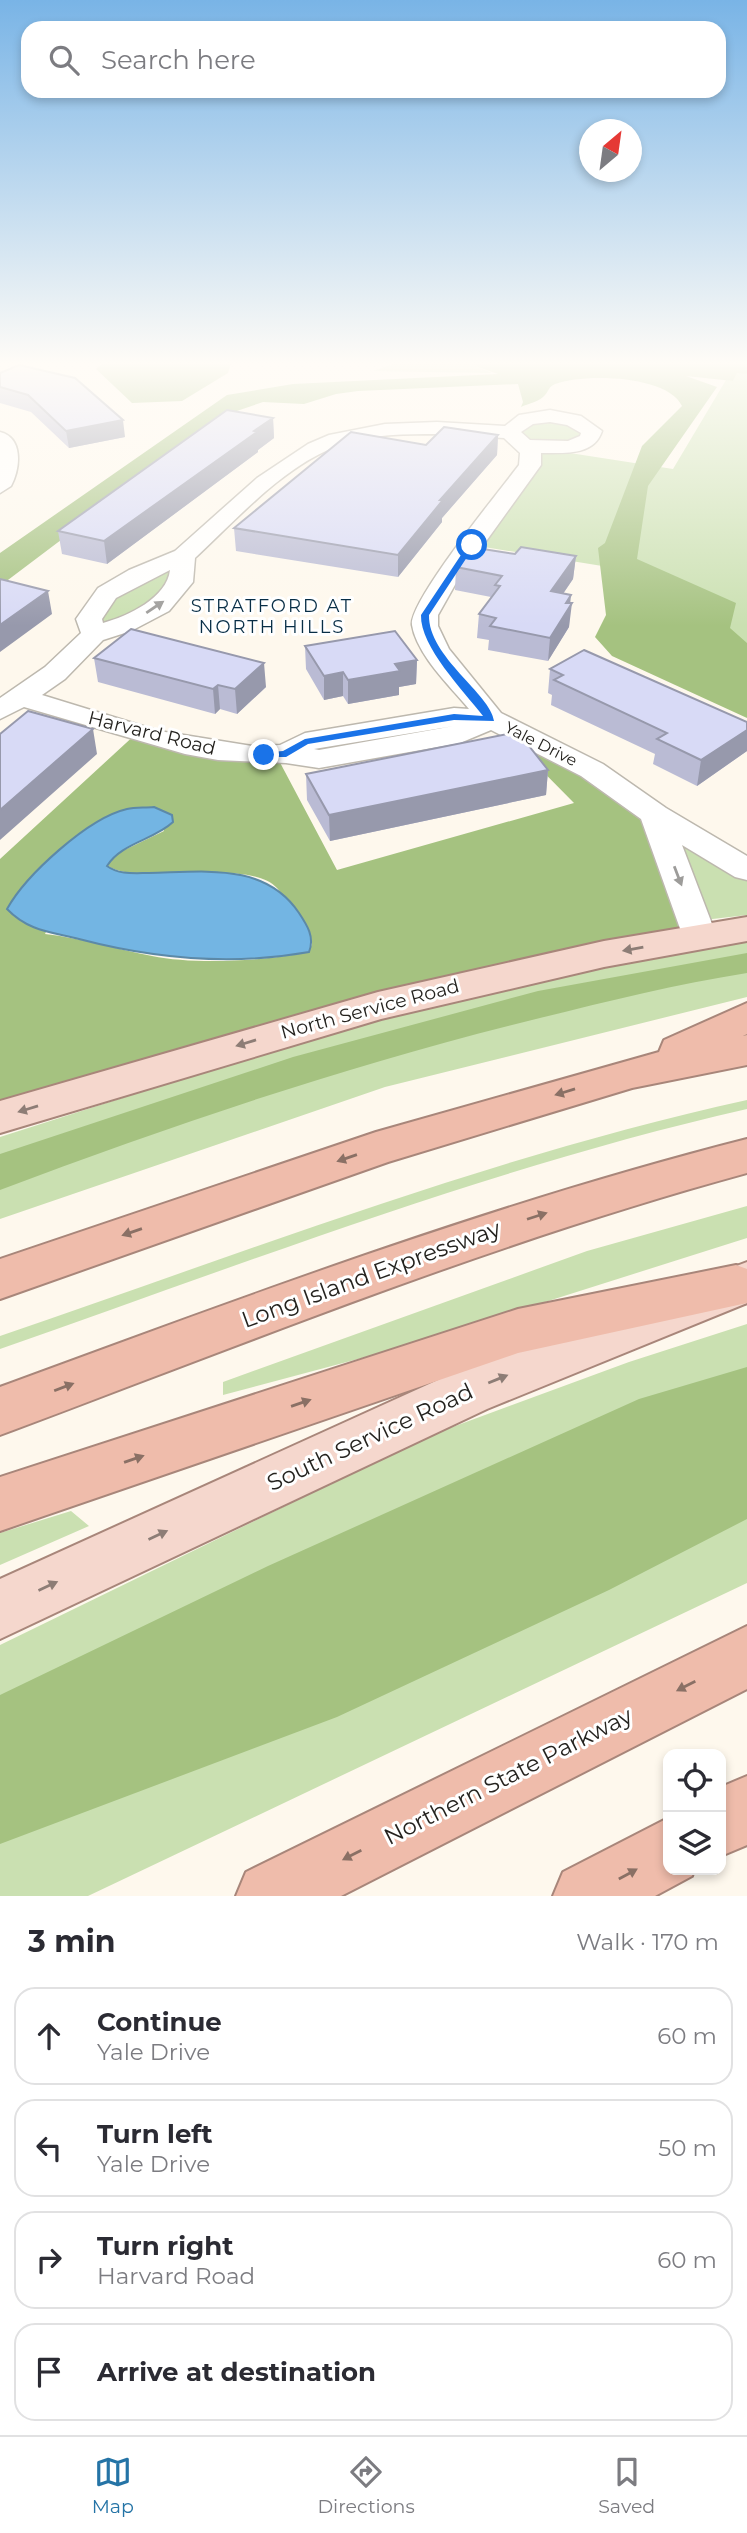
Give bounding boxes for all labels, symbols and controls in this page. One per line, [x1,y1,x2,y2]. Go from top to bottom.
search box [21,21,726,98]
icon: search [45,41,83,79]
text: Search here [101,44,256,76]
north arrow [579,119,642,182]
route start [456,529,487,560]
district label: STRATFORD AT NORTH HILLS [191,595,353,638]
one-way arrow [146,600,164,614]
street label: Harvard Road [86,706,218,760]
street label: Yale Drive [502,718,580,770]
route end [248,739,279,770]
one-way arrow [672,866,683,887]
one-way arrow [622,944,644,955]
street label: North Service Road [278,974,462,1044]
one-way arrow [235,1038,256,1048]
one-way arrow [554,1088,575,1098]
one-way arrow [17,1104,38,1114]
one-way arrow [337,1153,358,1164]
one-way arrow [527,1210,548,1220]
street label: Long Island Expressway [238,1214,505,1334]
one-way arrow [122,1227,143,1238]
one-way arrow [488,1374,509,1385]
street label: South Service Road [263,1377,477,1497]
one-way arrow [53,1382,74,1393]
one-way arrow [291,1397,312,1408]
one-way arrow [124,1453,145,1464]
one-way arrow [147,1529,168,1540]
one-way arrow [38,1581,58,1592]
one-way arrow [676,1681,696,1692]
street label: Northern State Parkway [379,1701,637,1851]
map controls [663,1749,726,1875]
button: locate [663,1749,726,1812]
button: layers [663,1812,726,1875]
one-way arrow [341,1848,361,1860]
one-way arrow [618,1868,638,1880]
text: 3 min [28,1923,115,1960]
text: Walk · 170 m [576,1928,719,1956]
text: Continue [97,2006,222,2038]
icon: ahead [30,2017,68,2055]
text: 60 m [657,2022,717,2050]
text: Yale Drive [97,2038,210,2066]
text: Turn left [97,2118,213,2150]
icon: left [30,2129,68,2167]
text: 50 m [658,2134,717,2162]
text: Yale Drive [97,2150,210,2178]
text: Turn right [97,2230,233,2262]
icon: right [30,2241,68,2279]
text: 60 m [657,2246,717,2274]
text: Harvard Road [97,2262,255,2290]
icon: arrive [30,2353,68,2391]
text: Arrive at destination [97,2356,376,2388]
tab: Map [92,2453,134,2518]
tab: Directions [317,2453,415,2518]
tab: Saved [598,2453,655,2518]

